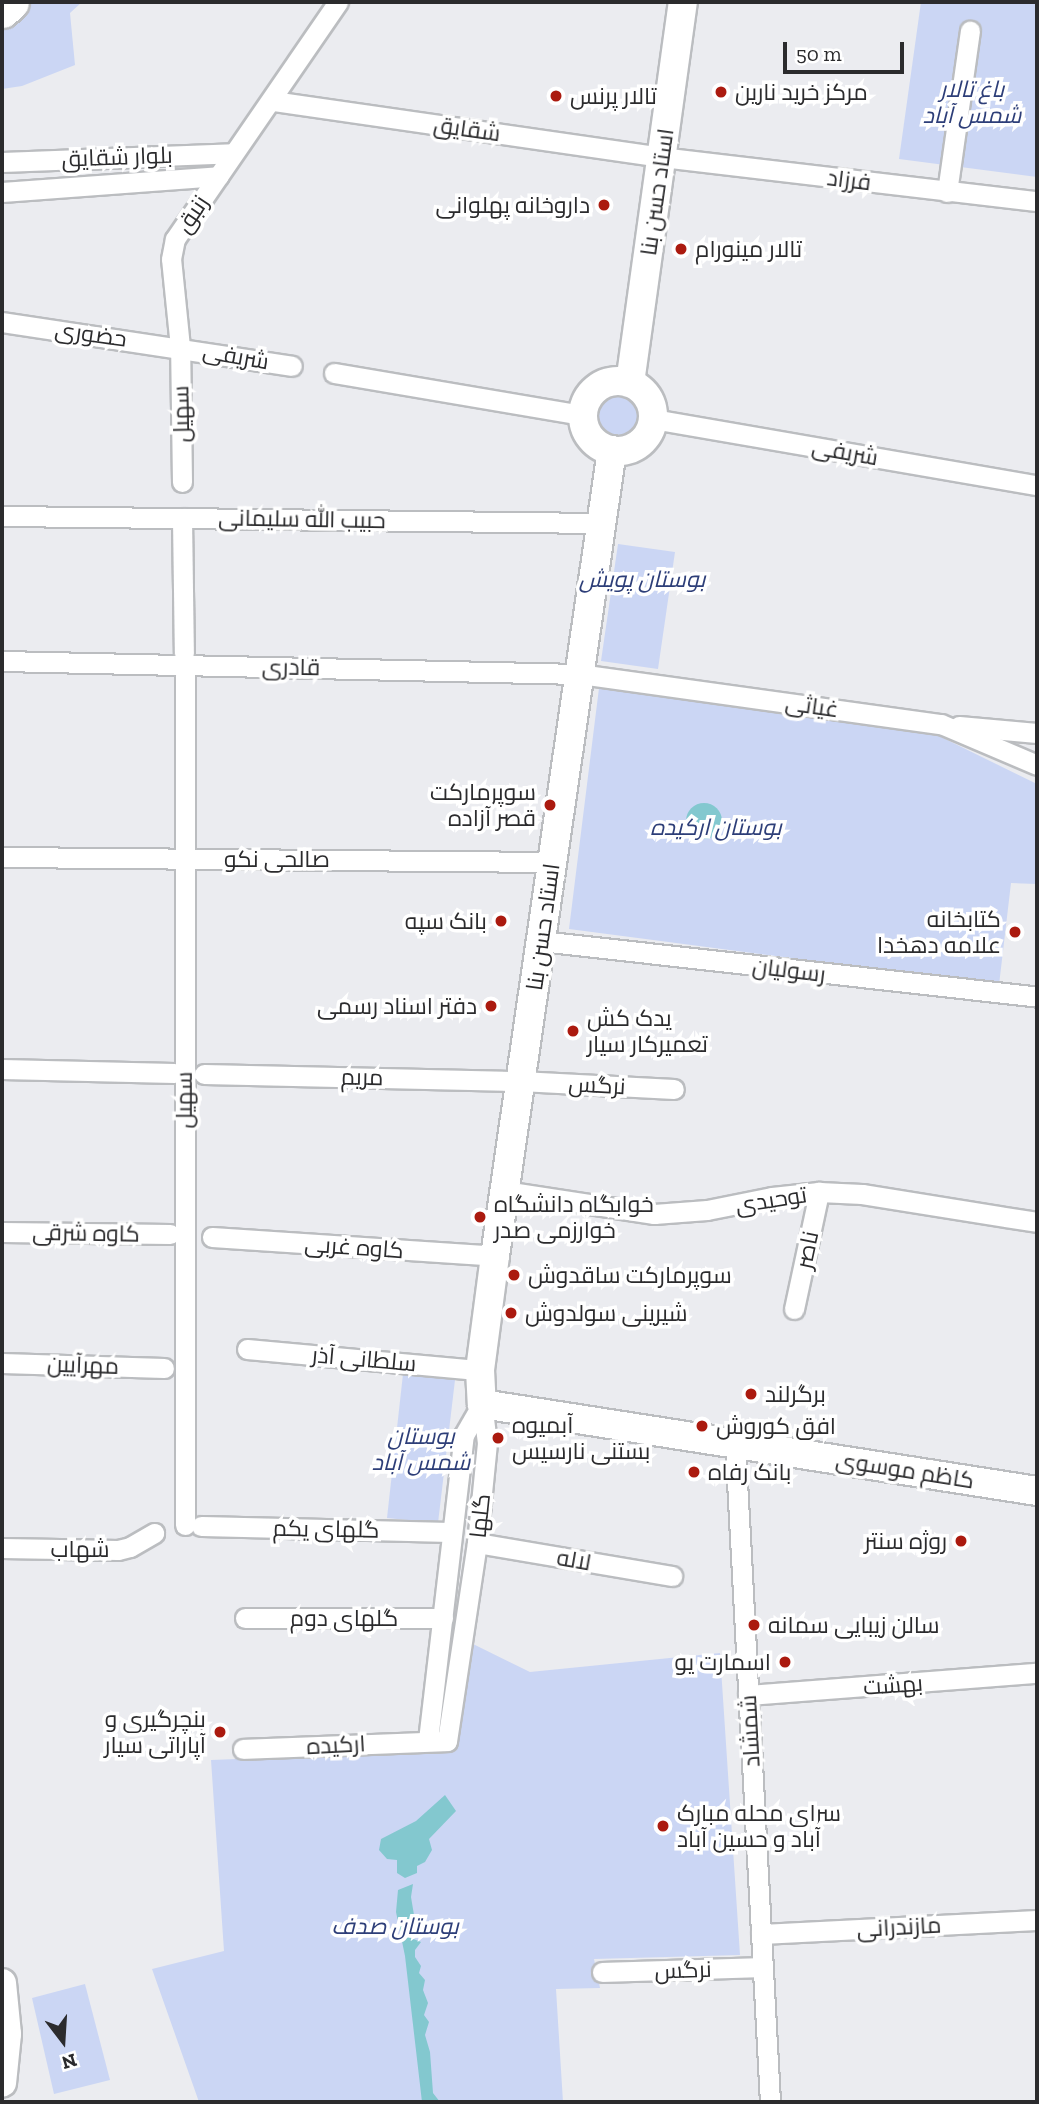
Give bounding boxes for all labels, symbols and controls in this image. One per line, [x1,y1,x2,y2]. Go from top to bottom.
scale bar [787,28,908,72]
text: 50 m [796,41,842,66]
park label: باغ تالار شمس آباد [923,75,1021,129]
place label: مرکز خرید نارین [735,78,868,106]
place label: تالار پرنس [570,82,657,110]
marker: مرکز خرید نارین [713,84,729,100]
marker: تالار پرنس [548,88,564,104]
street label: شقایق [432,111,502,147]
street label: استاد حسن بنا [634,127,680,257]
street label: بلوار شقایق [61,141,173,173]
street label: فرزاد [825,164,873,196]
street label: زنبق [170,190,214,238]
place label: داروخانه پهلوانی [436,191,590,219]
marker: داروخانه پهلوانی [596,197,612,213]
place label: تالار مینورام [695,235,802,263]
marker: تالار مینورام [673,241,689,257]
street label: حضوری [53,315,129,353]
street label: شریفی [201,337,271,375]
street label: سهیل [167,385,195,443]
street label: شریفی [810,433,880,471]
street label: حبیب الله سلیمانی [218,504,386,534]
park label: بوستان پویش [579,565,705,593]
street label: قادری [262,653,320,681]
street label: غیاثی [784,689,840,723]
place label: سوپرمارکت قصر آزاده [430,778,536,832]
marker: سوپرمارکت قصر آزاده [542,797,558,813]
park label: بوستان ارکیده [650,813,782,841]
street label: صالحی نکو [224,845,330,873]
street label: استاد حسن بنا [520,862,566,992]
place label: کتابخانه علامه دهخدا [877,905,1001,959]
place label: بانک سپه [405,907,487,935]
marker: بانک سپه [493,913,509,929]
marker: کتابخانه علامه دهخدا [1007,924,1023,940]
street label: رسولیان [751,952,827,988]
place label: دفتر اسناد رسمی [317,992,477,1020]
marker: دفتر اسناد رسمی [483,998,499,1014]
place label: یدک کش تعمیرکار سیار [587,1004,708,1058]
marker: یدک کش تعمیرکار سیار [565,1023,581,1039]
street label: مریم [340,1063,384,1091]
street label: نرگس [568,1070,626,1100]
street label: سهیل [170,1071,198,1129]
street label: توحیدی [733,1181,809,1219]
place label: خوابگاه دانشگاه خوارزمی صدر [494,1190,654,1244]
marker: خوابگاه دانشگاه خوارزمی صدر [472,1209,488,1225]
street label: کاوه شرقی [32,1218,140,1248]
street label: ناصر [790,1229,824,1271]
street label: کاوه غربی [303,1230,405,1264]
place label: سوپرمارکت ساقدوش [528,1261,732,1289]
marker: سوپرمارکت ساقدوش [506,1267,522,1283]
place label: شیرینی سولدوش [525,1299,687,1327]
marker: شیرینی سولدوش [503,1305,519,1321]
street label: سلطانی آذر [310,1341,418,1377]
street label: مهرآیین [47,1350,119,1380]
place label: برگرلند [765,1380,826,1408]
marker: برگرلند [743,1386,759,1402]
place label: آبمیوه بستنی نارسیس [512,1411,650,1465]
place label: افق کوروش [716,1412,836,1440]
marker: افق کوروش [694,1418,710,1434]
park label: بوستان شمس آباد [372,1422,470,1476]
marker: آبمیوه بستنی نارسیس [490,1430,506,1446]
street label: کاظم موسوی [834,1445,976,1495]
place label: بانک رفاه [708,1458,791,1486]
marker: بانک رفاه [686,1464,702,1480]
street label: گلها [464,1492,496,1540]
street label: گلهای یکم [272,1514,380,1544]
place label: روژه سنتر [864,1527,947,1555]
marker: روژه سنتر [953,1533,969,1549]
street label: شهاب [50,1535,110,1563]
street label: لاله [555,1543,593,1577]
street label: گلهای دوم [290,1604,398,1632]
place label: سالن زیبایی سمانه [768,1611,940,1639]
marker: سالن زیبایی سمانه [746,1617,762,1633]
place label: اسمارت یو [675,1648,771,1676]
marker: اسمارت یو [777,1654,793,1670]
street label: بهشت [862,1669,924,1701]
street label: شمشاد [734,1694,766,1768]
place label: پنچرگیری و آپاراتی سیار [104,1705,206,1759]
marker: پنچرگیری و آپاراتی سیار [212,1724,228,1740]
street label: ارکیده [306,1730,366,1760]
place label: سرای محله مبارک آباد و حسین آباد [677,1799,841,1853]
marker: سرای محله مبارک آباد و حسین آباد [655,1818,671,1834]
street label: مازندرانی [856,1911,942,1943]
park label: بوستان صدف [331,1912,459,1940]
street label: نرگس [654,1955,712,1985]
north arrow [28,2006,98,2076]
text: N [59,2048,80,2075]

